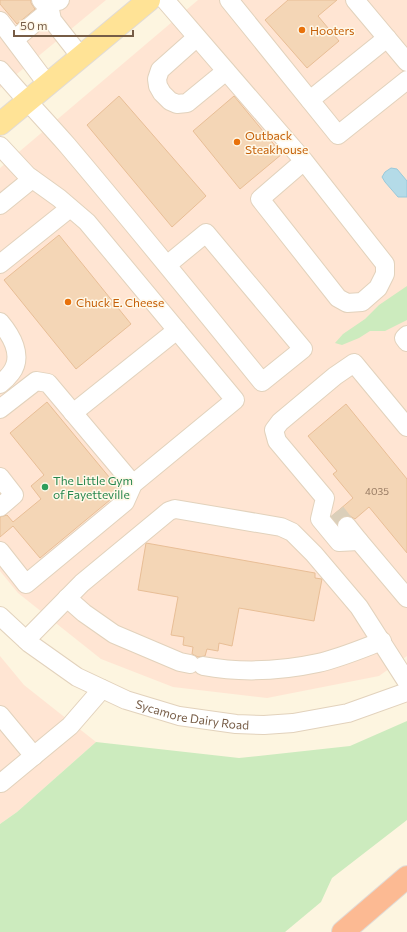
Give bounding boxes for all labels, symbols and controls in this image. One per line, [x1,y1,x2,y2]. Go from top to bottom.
scale bar [14,12,133,38]
text: 50 m [20,18,48,32]
place label: Hooters [310,23,354,37]
marker: Hooters [297,25,307,35]
place label: Outback Steakhouse [245,128,308,156]
marker: Outback Steakhouse [232,137,242,147]
place label: Chuck E. Cheese [76,295,164,309]
marker: Chuck E. Cheese [63,297,73,307]
place label: The Little Gym of Fayetteville [53,473,133,501]
marker: The Little Gym of Fayetteville [40,482,50,492]
house number: 4035 [365,485,389,497]
street label: Sycamore Dairy Road [134,696,250,731]

